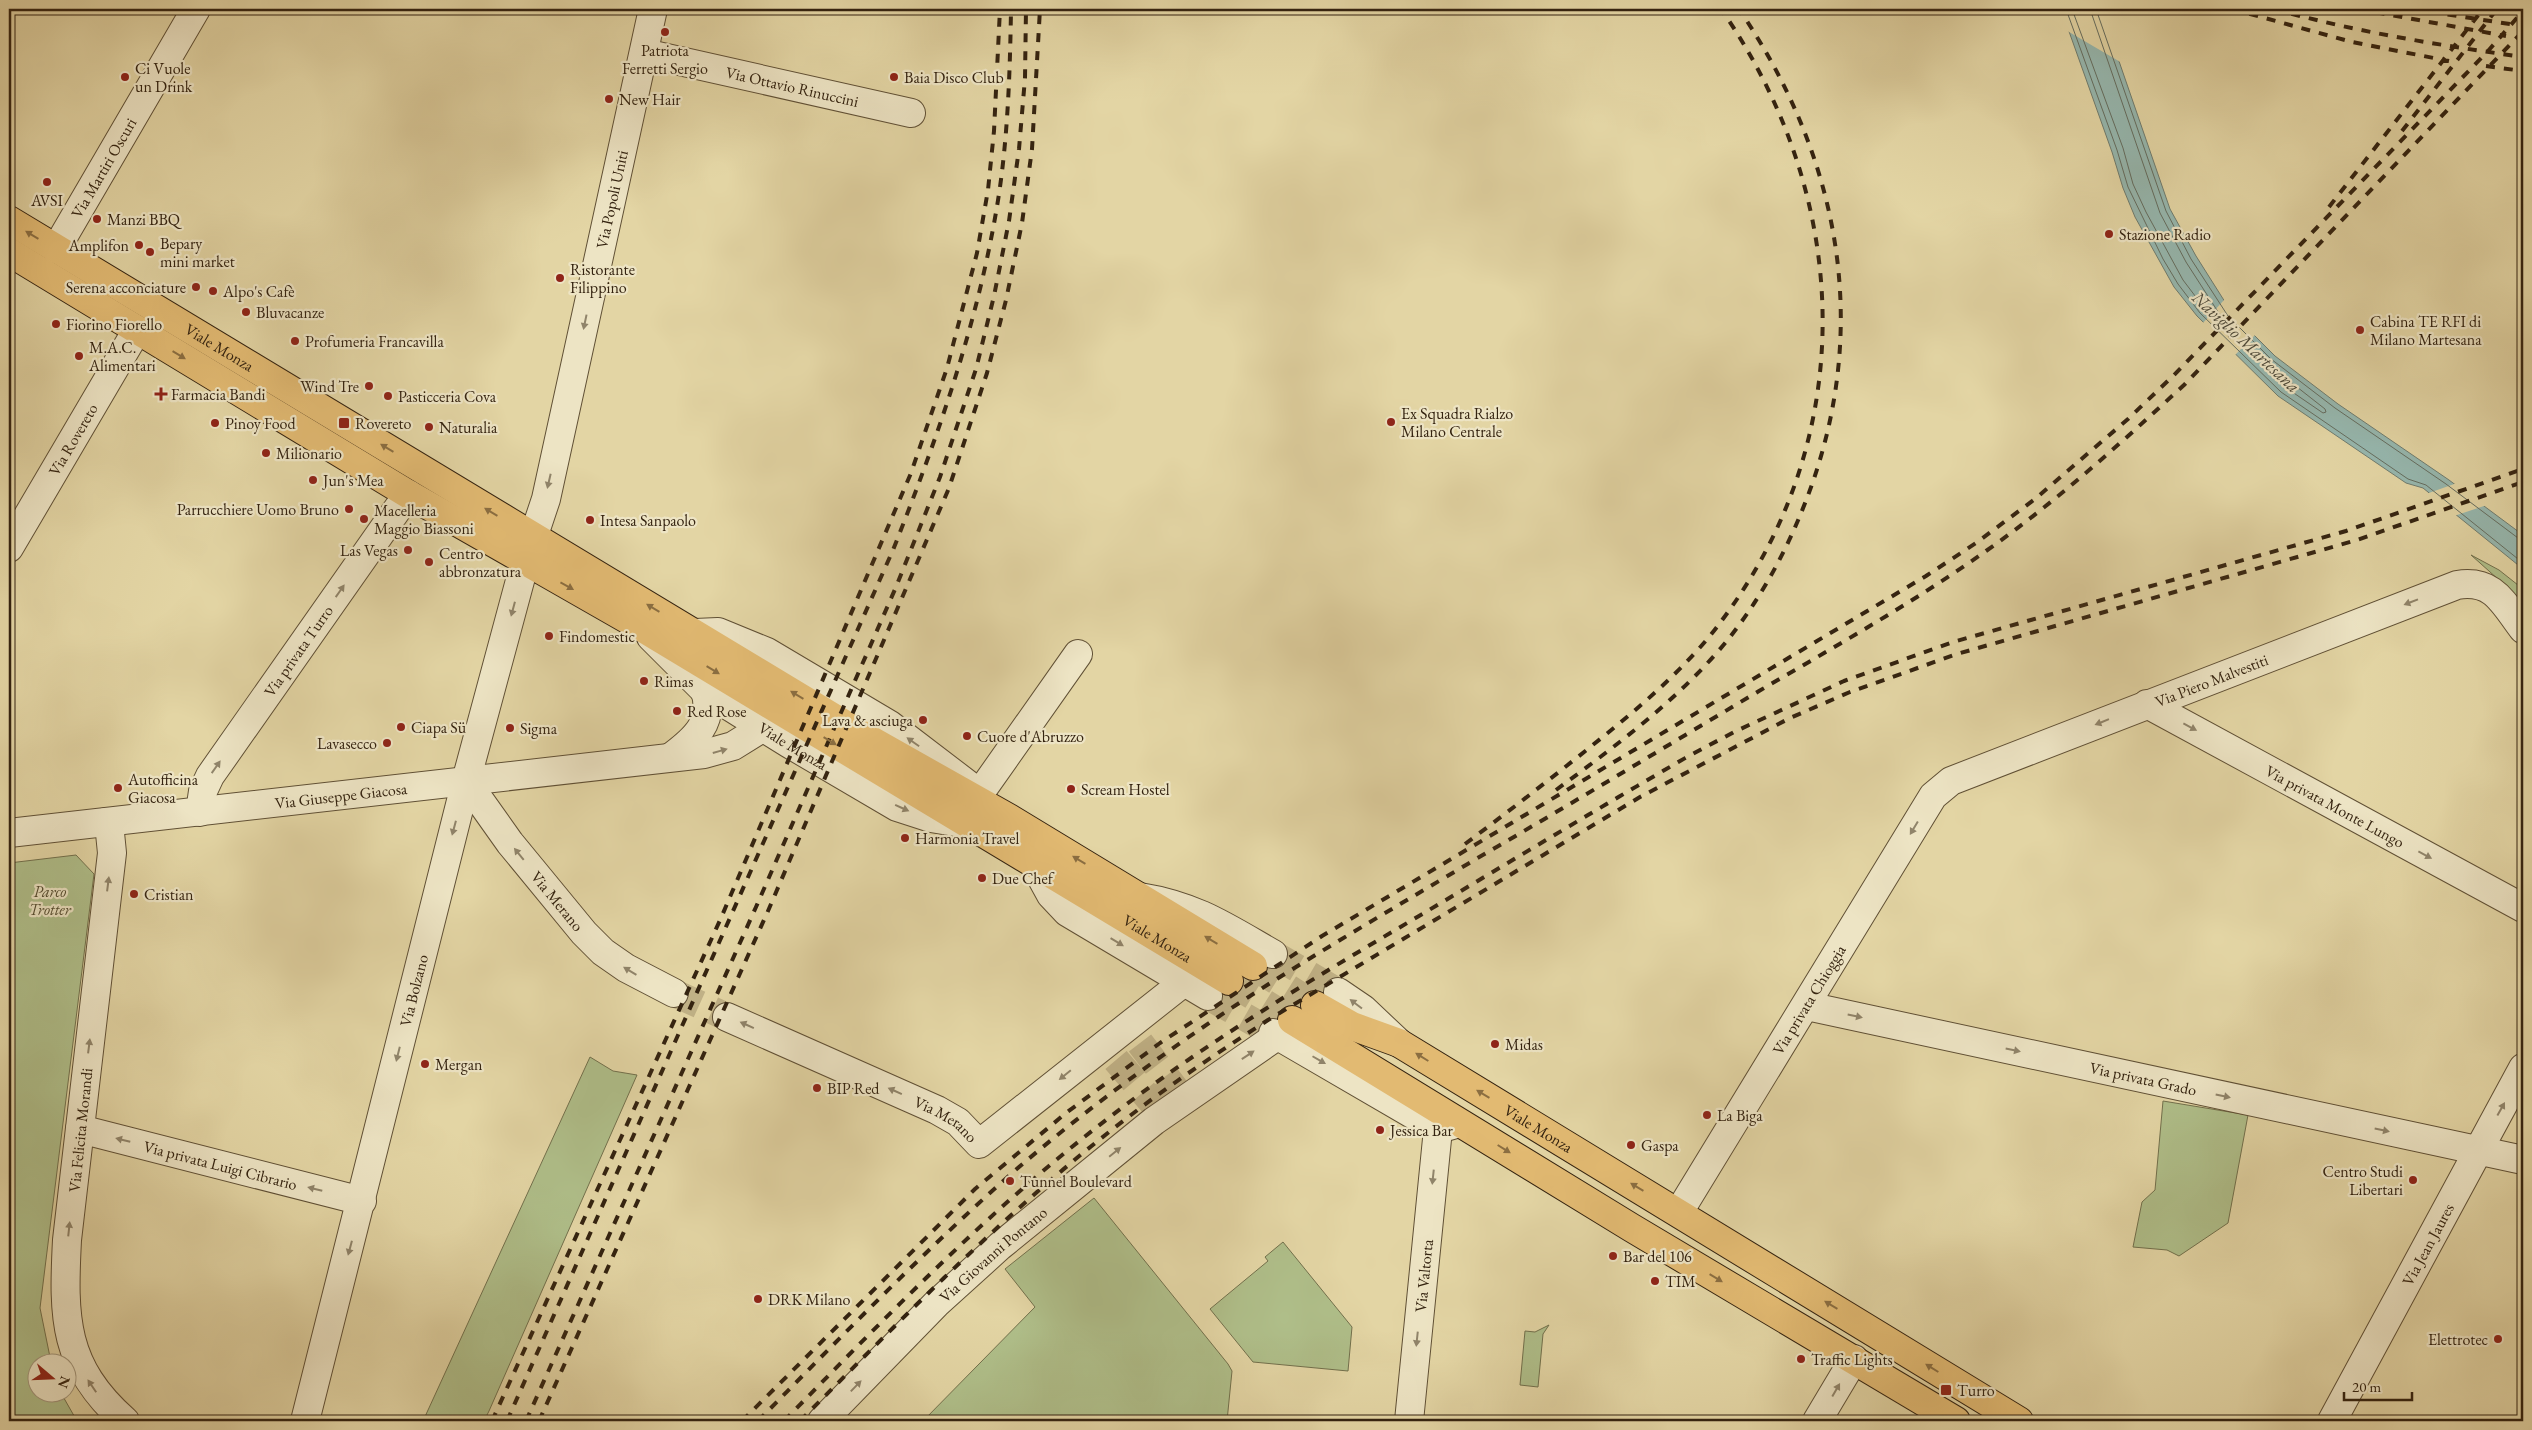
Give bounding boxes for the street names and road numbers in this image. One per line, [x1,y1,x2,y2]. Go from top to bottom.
street label: Via Ottavio Rinuccini [724,62,861,112]
street label: Via Martiri Oscuri [66,114,141,222]
street label: Via Popoli Uniti [591,148,633,250]
street label: Viale Monza [181,319,258,377]
street label: Via Rovereto [44,400,103,480]
street label: Via privata Turro [259,601,338,701]
street label: Via Piero Malvestiti [2152,649,2271,712]
street label: Viale Monza [754,717,832,775]
street label: Via privata Monte Lungo [2262,760,2408,853]
street label: Via Giuseppe Giacosa [274,778,409,814]
street label: Via Merano [526,867,588,936]
street label: Viale Monza [1119,910,1196,968]
street label: Via privata Chioggia [1768,940,1851,1059]
street label: Via Bolzano [395,952,433,1029]
street label: Via privata Grado [2088,1057,2199,1101]
street label: Via Felicita Morandi [64,1067,97,1193]
street label: Via Merano [911,1091,982,1147]
street label: Viale Monza [1500,1100,1577,1158]
street label: Via privata Luigi Cibrario [141,1136,299,1195]
street label: Via Jean Jaures [2397,1200,2459,1289]
street label: Via Giovanni Pontano [935,1202,1052,1307]
street label: Via Valtorta [1410,1238,1438,1313]

